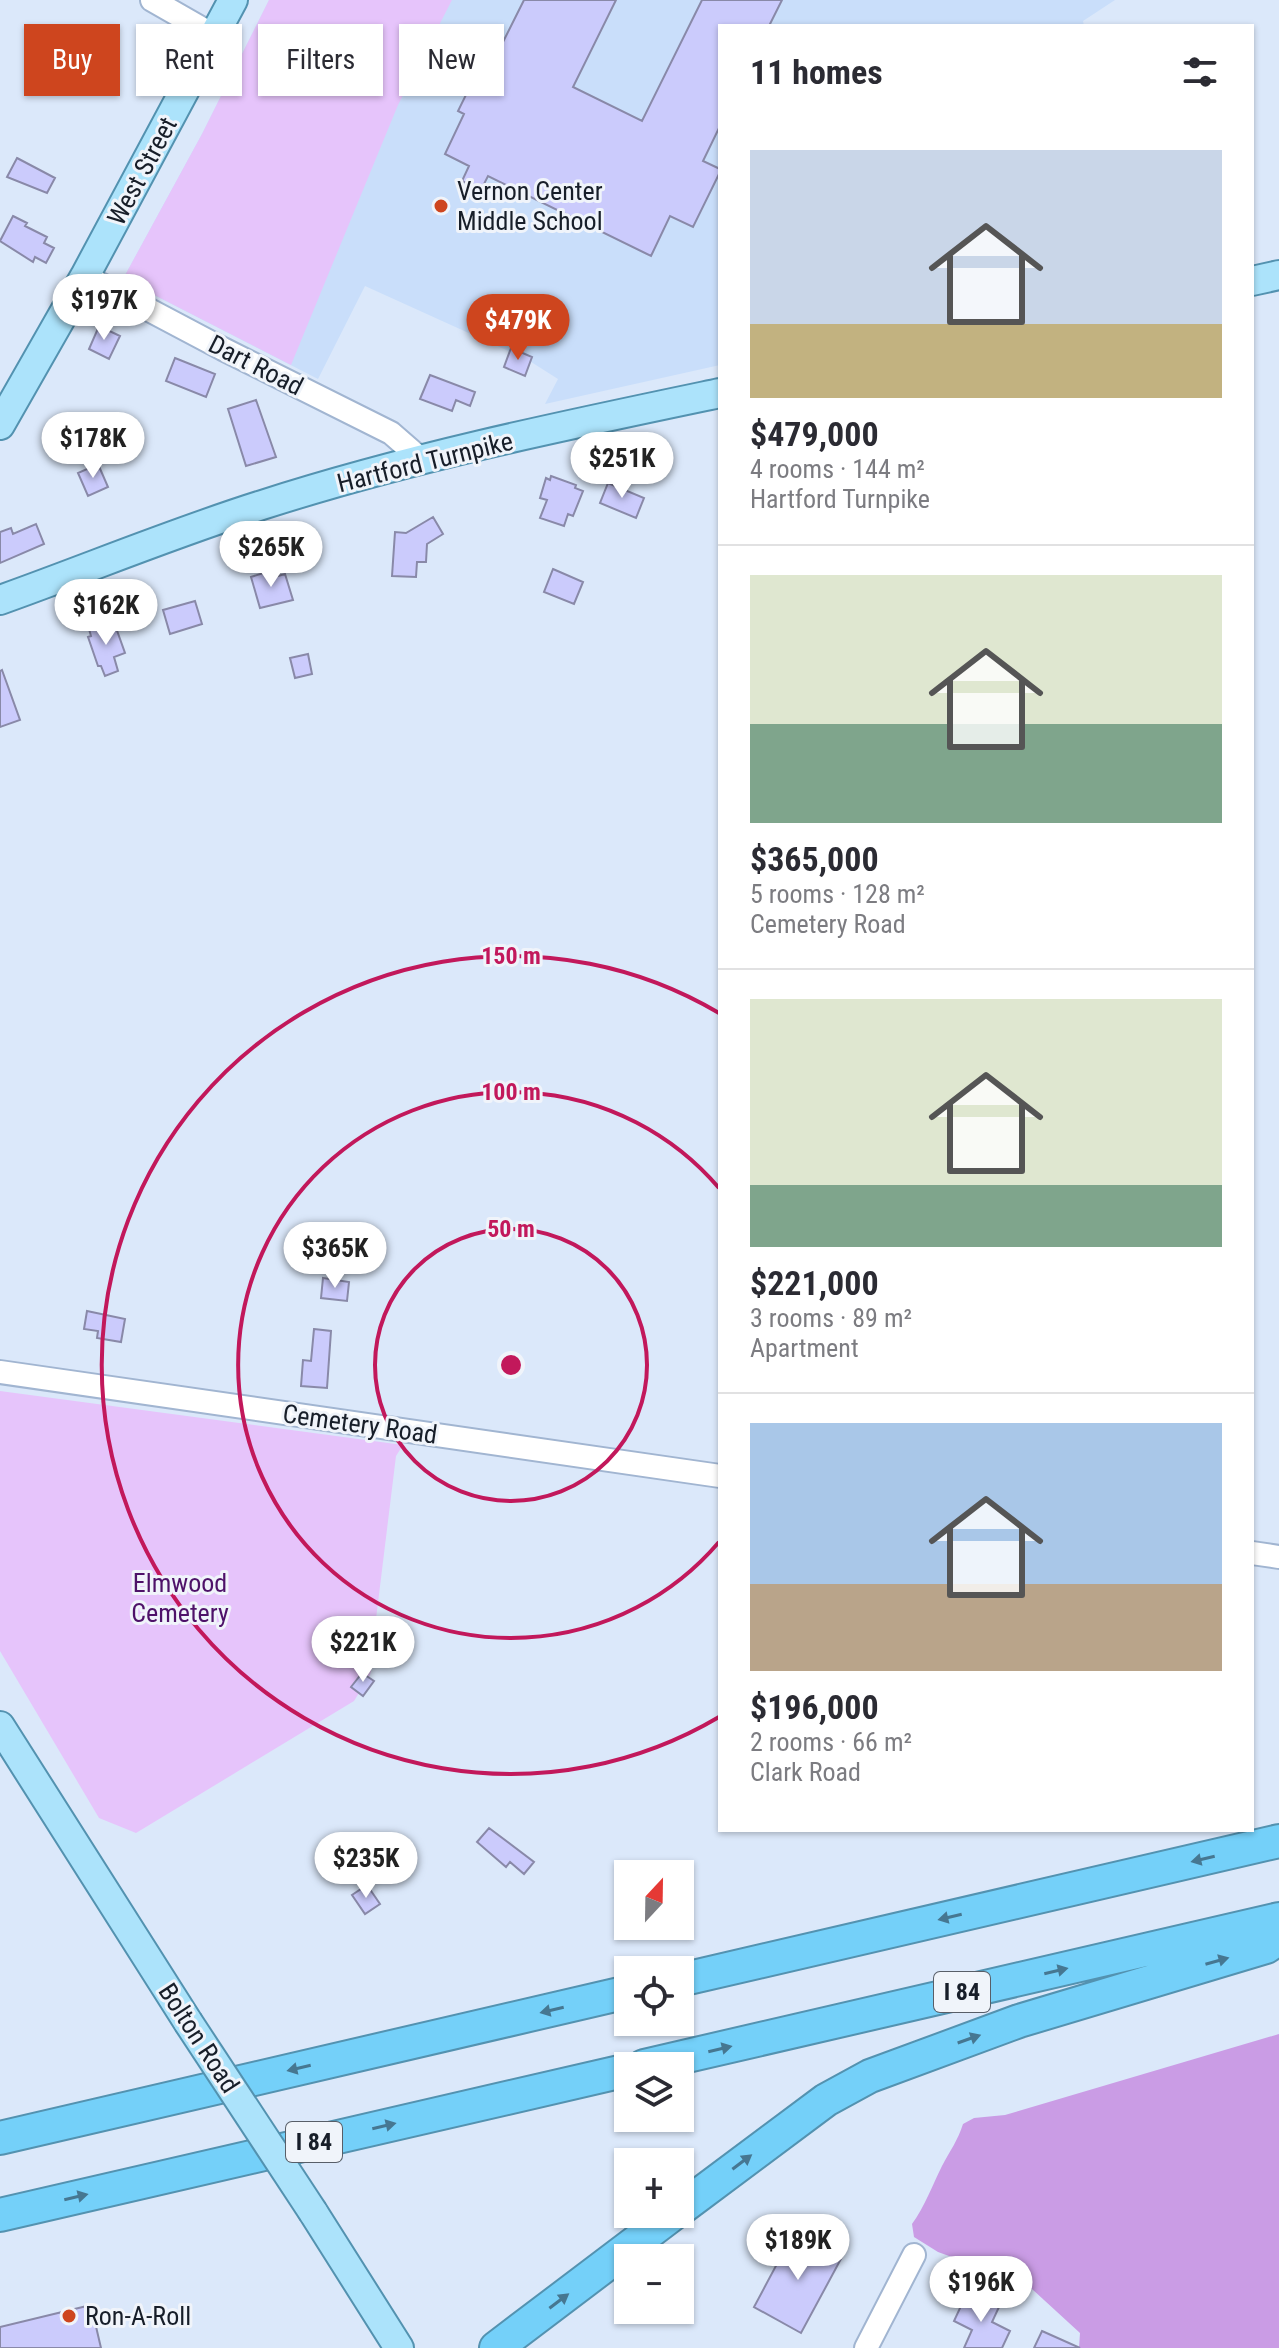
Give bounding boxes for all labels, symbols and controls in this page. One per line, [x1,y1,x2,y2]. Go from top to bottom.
chip: Buy [24,24,120,96]
chip: Rent [136,24,242,96]
chip: Filters [258,24,383,96]
chip: New [399,24,504,96]
icon: filters [1178,50,1222,94]
text: 11 homes [750,52,883,92]
street label: West Street [101,112,183,230]
place label: Vernon Center Middle School [457,176,603,236]
marker: Vernon Center Middle School [432,197,450,215]
icon: home [914,202,1058,346]
pin: $197K [48,274,160,342]
text: $197K [71,285,137,315]
pin: $479K [462,294,574,362]
text: $479K [485,305,551,335]
street label: Dart Road [204,329,308,401]
pin: $178K [37,412,149,480]
text: $479,000 [750,414,879,454]
text: $178K [60,423,126,453]
street label: Hartford Turnpike [334,426,516,498]
pin: $251K [566,432,678,500]
text: $251K [589,443,655,473]
text: 4 rooms · 144 m² [750,454,925,484]
text: Hartford Turnpike [750,484,930,514]
pin: $265K [215,521,327,589]
text: $265K [238,532,304,562]
pin: $162K [50,579,162,647]
text: $162K [73,590,139,620]
icon: home [914,627,1058,771]
text: $365,000 [750,839,879,879]
text: 5 rooms · 128 m² [750,879,925,909]
text: Cemetery Road [750,909,906,939]
text: 150 m [481,942,541,970]
icon: home [914,1051,1058,1195]
text: 100 m [481,1078,541,1106]
text: 50 m [487,1215,535,1243]
pin: $365K [279,1222,391,1290]
text: $365K [302,1233,368,1263]
text: $221,000 [750,1263,879,1303]
text: 3 rooms · 89 m² [750,1303,912,1333]
text: Apartment [750,1333,859,1363]
centre of rings [497,1351,525,1379]
street label: Cemetery Road [281,1398,439,1450]
icon: home [914,1475,1058,1619]
park label: Elmwood Cemetery [131,1568,229,1628]
pin: $221K [307,1616,419,1684]
text: $221K [330,1627,396,1657]
text: $196,000 [750,1687,879,1727]
text: 2 rooms · 66 m² [750,1727,912,1757]
text: Clark Road [750,1757,861,1787]
pin: $235K [310,1832,422,1900]
text: $235K [333,1843,399,1873]
one-way arrow [1190,1853,1215,1866]
north arrow [614,1860,694,1940]
map controls [614,1860,694,2324]
one-way arrow [937,1912,962,1924]
one-way arrow [1205,1954,1229,1967]
button: locate [614,1956,694,2036]
one-way arrow [1043,1964,1068,1976]
road number: I 84 [934,1972,990,2012]
street label: Bolton Road [153,1978,245,2098]
one-way arrow [539,2004,564,2016]
one-way arrow [957,2032,981,2044]
one-way arrow [708,2042,733,2054]
button: layers [614,2052,694,2132]
one-way arrow [286,2062,311,2075]
one-way arrow [371,2119,396,2132]
road number: I 84 [286,2122,342,2162]
button: + [614,2148,694,2228]
one-way arrow [732,2155,753,2171]
one-way arrow [64,2191,89,2203]
pin: $189K [742,2214,854,2282]
text: $189K [765,2225,831,2255]
button: − [614,2244,694,2324]
pin: $196K [925,2256,1037,2324]
text: $196K [948,2267,1014,2297]
one-way arrow [548,2293,569,2309]
place label: Ron-A-Roll [85,2301,191,2331]
marker: Ron-A-Roll [60,2307,78,2325]

